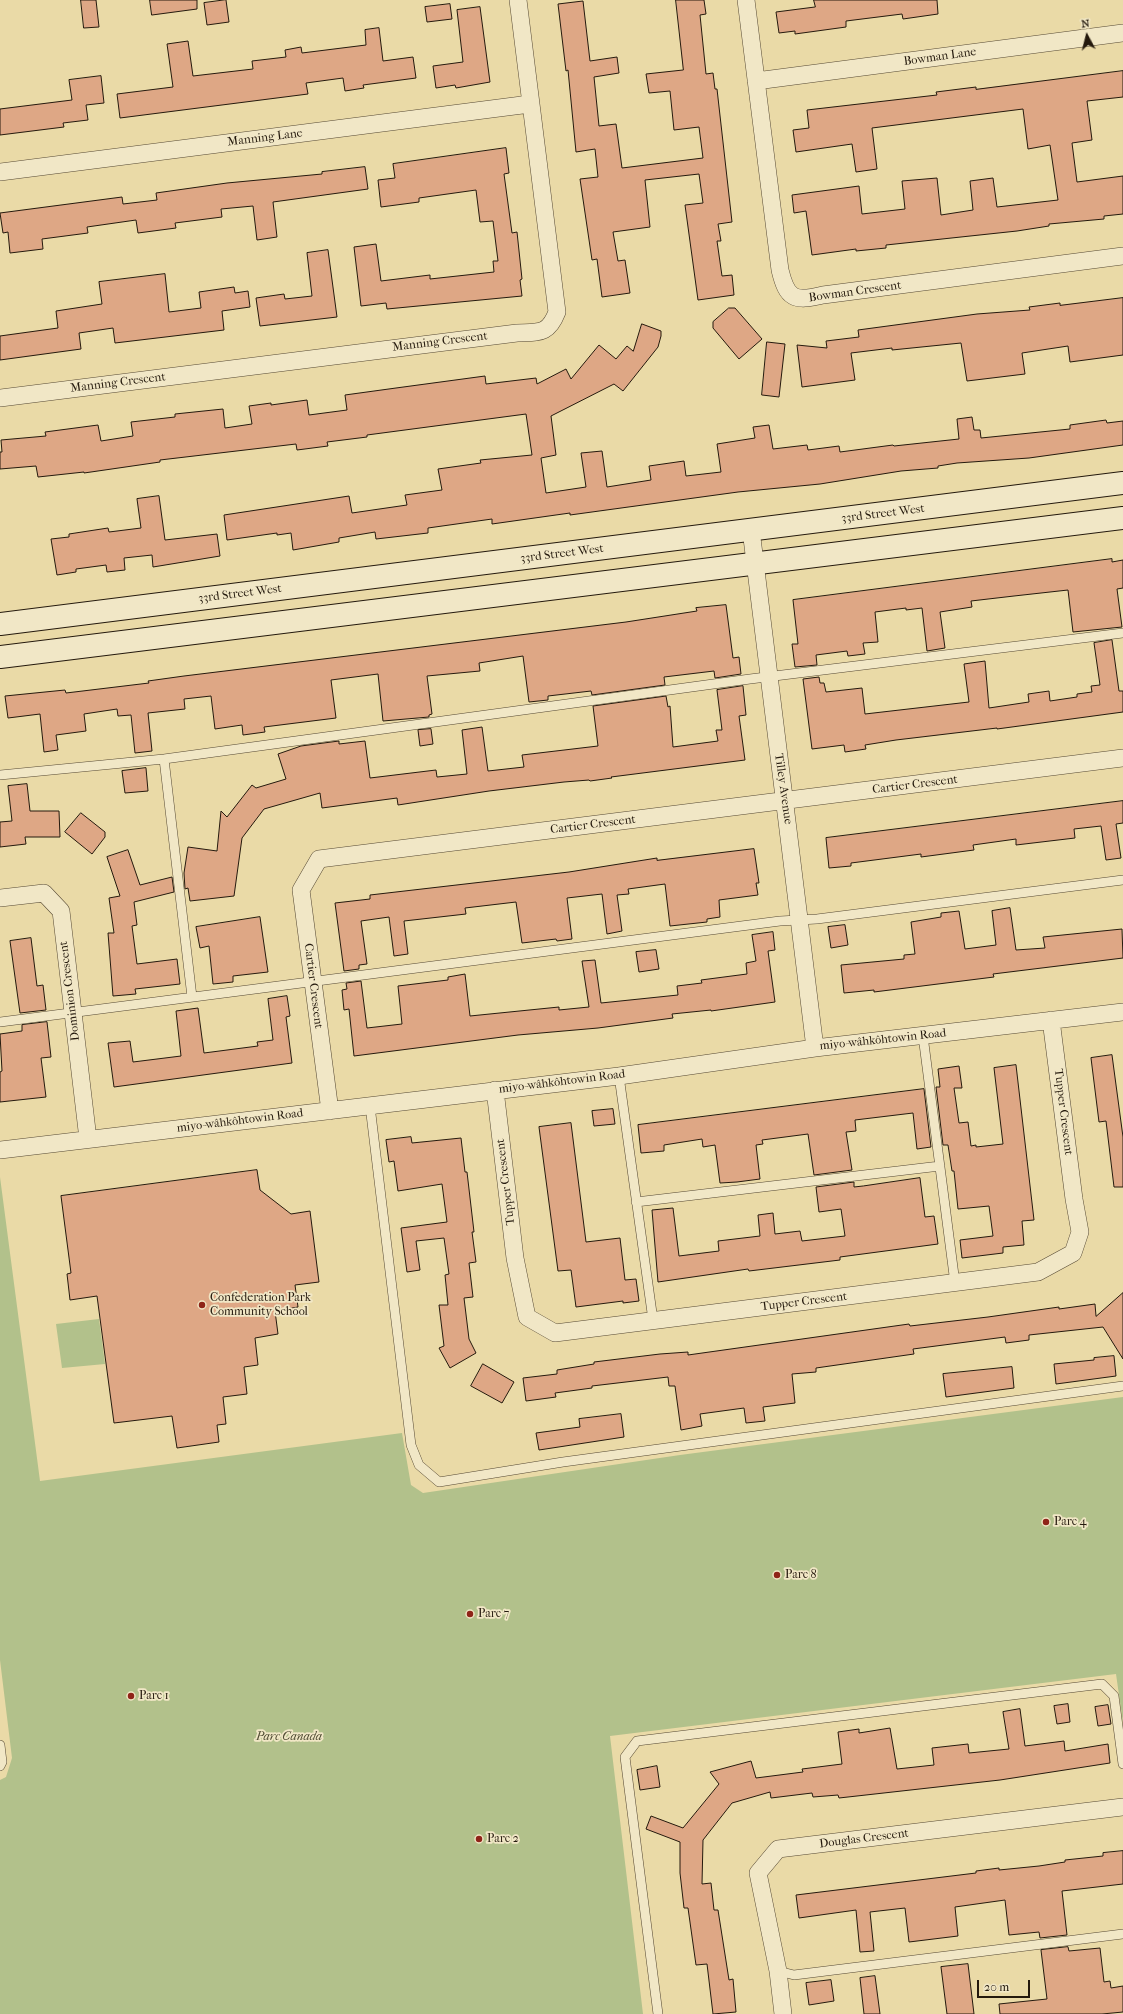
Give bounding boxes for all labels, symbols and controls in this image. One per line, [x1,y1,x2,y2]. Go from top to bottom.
north arrow [1067,16,1107,56]
text: N [1081,17,1090,31]
street label: Bowman Lane [903,45,977,69]
street label: Manning Lane [227,126,303,150]
street label: Bowman Crescent [808,278,902,306]
street label: Manning Crescent [392,329,488,355]
street label: Manning Crescent [70,370,166,396]
street label: 33rd Street West [841,502,925,526]
street label: 33rd Street West [520,542,604,566]
street label: 33rd Street West [198,582,282,606]
street label: Tilley Avenue [771,753,795,825]
street label: Cartier Crescent [871,773,959,797]
street label: Cartier Crescent [549,813,637,837]
street label: Dominion Crescent [57,940,83,1042]
street label: Cartier Crescent [301,942,325,1030]
street label: miyo-wâhkôhtowin Road [819,1026,947,1054]
street label: miyo-wâhkôhtowin Road [498,1067,626,1097]
street label: Tupper Crescent [1051,1068,1075,1156]
street label: miyo-wâhkôhtowin Road [176,1106,304,1136]
street label: Tupper Crescent [494,1138,518,1226]
street label: Tupper Crescent [760,1290,848,1314]
place label: Confederation Park Community School [210,1291,311,1319]
marker: Confederation Park Community School [197,1300,207,1310]
place label: Parc 4 [1054,1515,1087,1529]
marker: Parc 4 [1041,1517,1051,1527]
place label: Parc 8 [785,1568,817,1582]
marker: Parc 8 [772,1570,782,1580]
place label: Parc 7 [478,1607,509,1621]
marker: Parc 7 [465,1609,475,1619]
place label: Parc 1 [139,1689,169,1703]
marker: Parc 1 [126,1691,136,1701]
park label: Parc Canada [256,1730,322,1744]
street label: Douglas Crescent [818,1826,910,1852]
place label: Parc 2 [487,1832,519,1846]
marker: Parc 2 [474,1834,484,1844]
scale bar [979,1972,1032,1998]
text: 20 m [984,1980,1009,1994]

